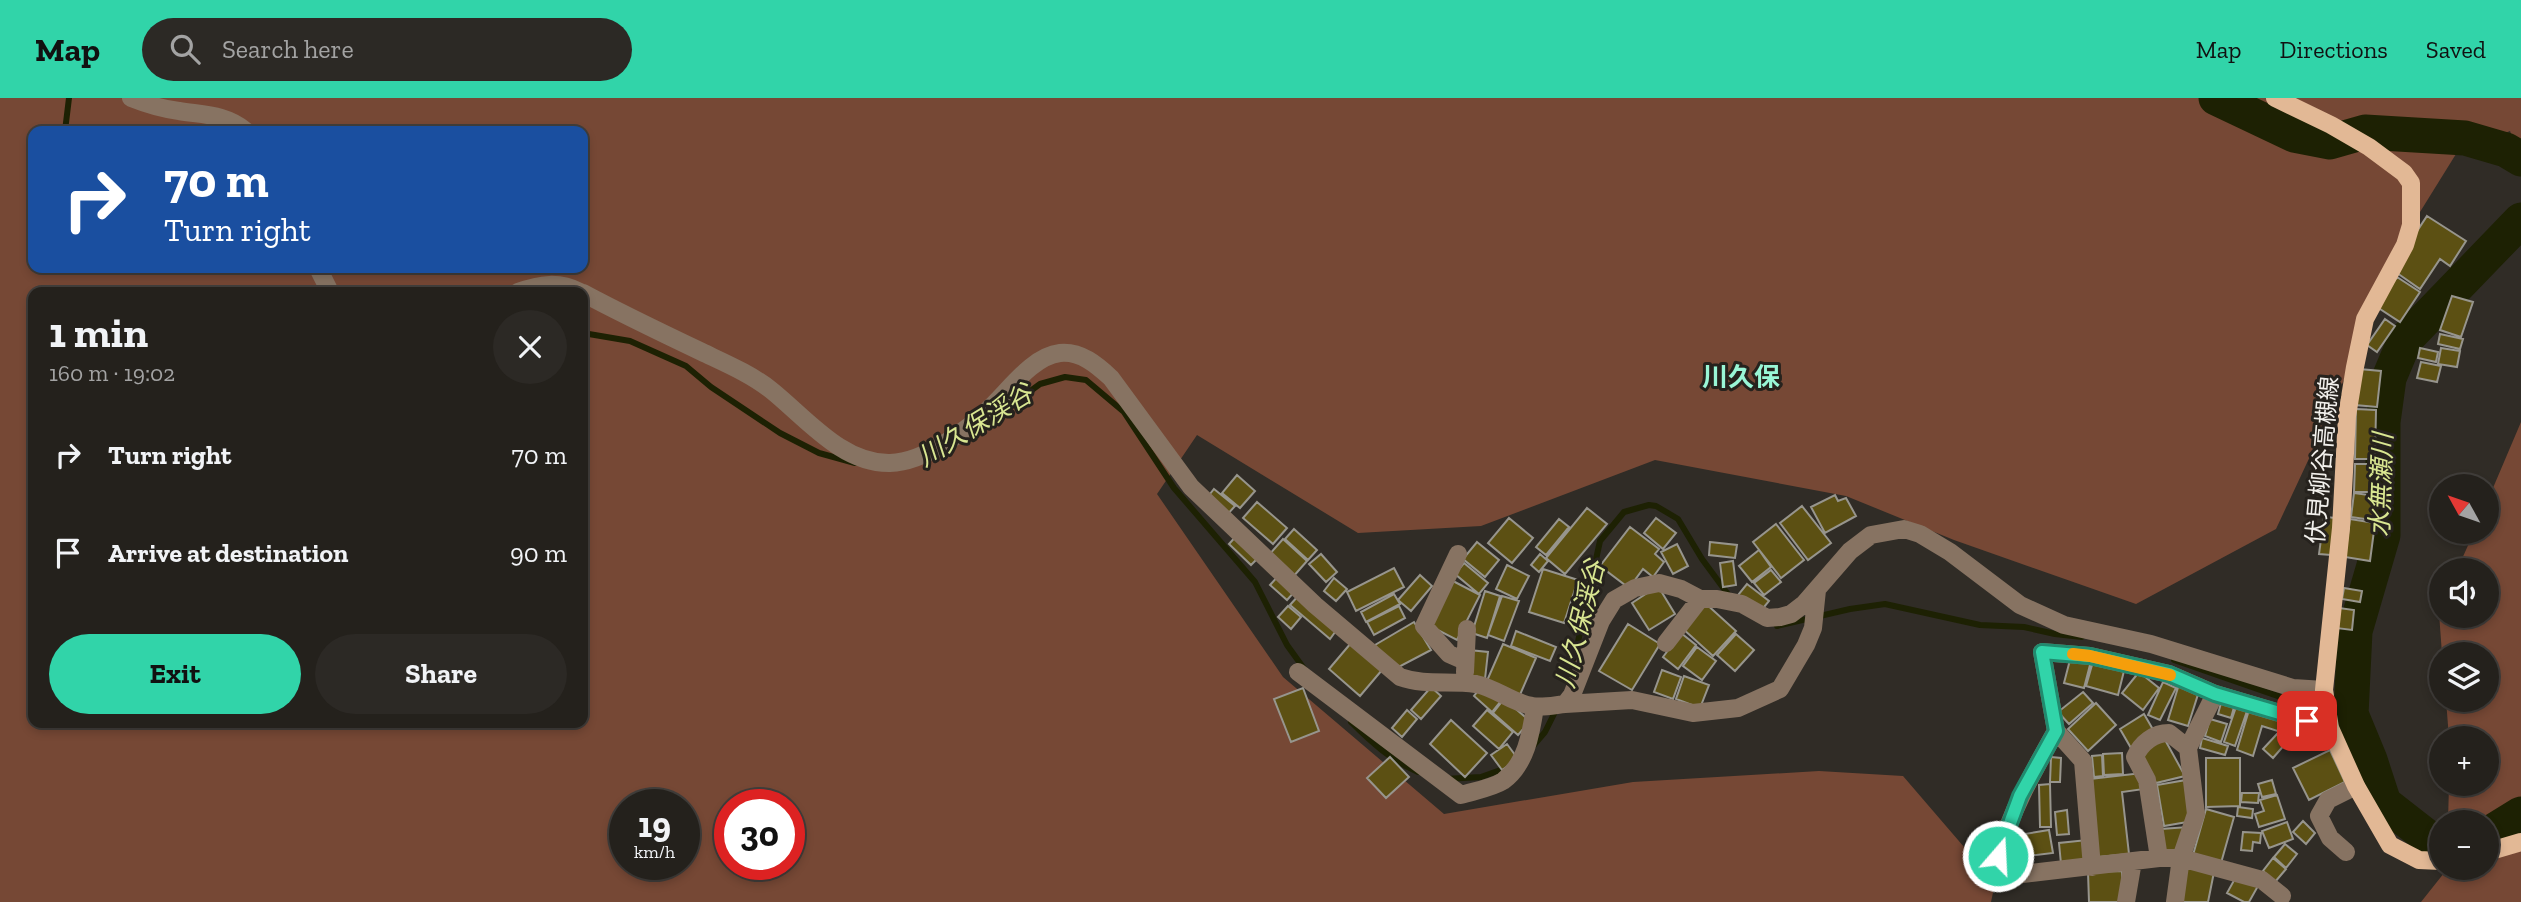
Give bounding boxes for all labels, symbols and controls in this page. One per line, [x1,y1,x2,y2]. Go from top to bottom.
search box [142,18,632,81]
text: Map [35,30,100,69]
icon: search [166,30,204,68]
text: Search here [222,33,354,65]
text: Map [2196,35,2242,64]
text: Directions [2280,35,2388,64]
text: Saved [2426,35,2486,64]
text: 70 m [164,151,269,210]
icon: right [49,154,140,245]
text: Turn right [164,211,311,249]
text: 1 min [49,307,148,358]
button: close [493,310,567,384]
text: 160 m · 19:02 [49,359,175,387]
district label: 川久保 [1702,361,1780,393]
street label: 伏見柳谷高槻線 [2300,375,2344,545]
water label: 川久保渓谷 [911,376,1040,473]
water label: 水無瀬川 [2363,429,2399,538]
icon: right [49,436,87,474]
text: Turn right [108,439,231,471]
text: 70 m [511,439,567,471]
north arrow [2429,474,2499,544]
map controls [2429,474,2499,880]
icon: arrive [49,534,87,572]
text: Arrive at destination [108,537,348,569]
text: 90 m [510,537,567,569]
water label: 川久保渓谷 [1549,555,1612,691]
button: sound [2429,558,2499,628]
button: Exit [49,634,301,714]
button: Share [315,634,567,714]
button: layers [2429,642,2499,712]
pin [2277,691,2337,751]
icon: arrive [2288,702,2326,740]
button: + [2429,726,2499,796]
speed limit sign: 30 [714,789,805,880]
text: 19 [638,804,671,846]
button: − [2429,810,2499,880]
position arrow [1961,819,2035,893]
text: km/h [634,841,675,863]

